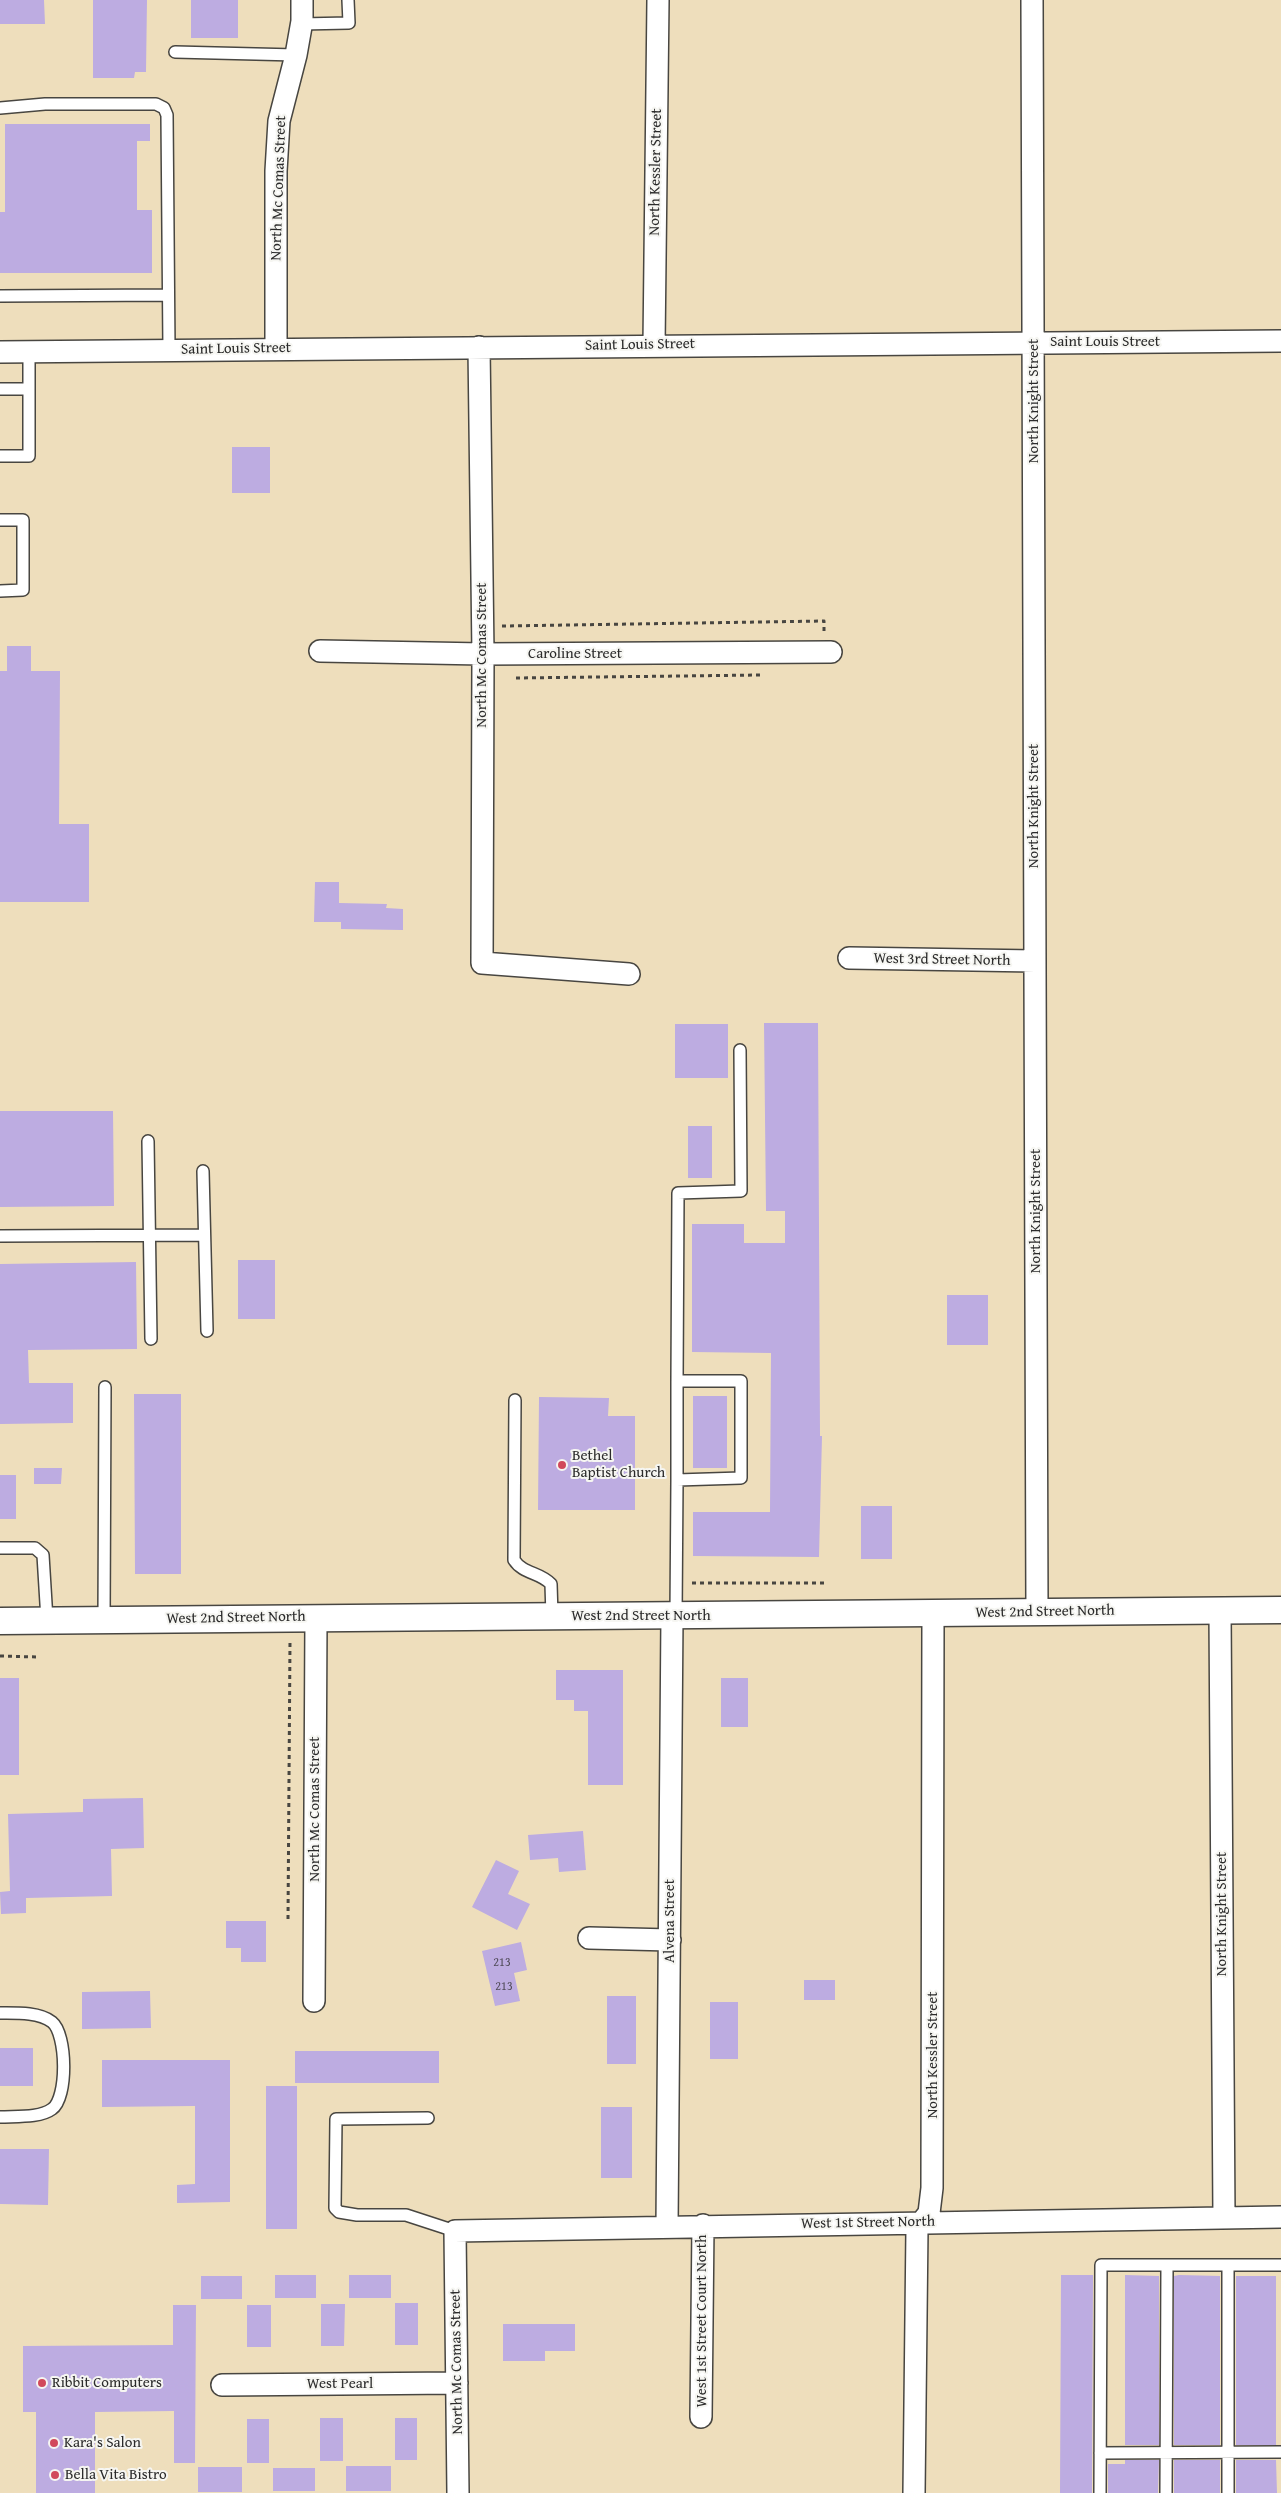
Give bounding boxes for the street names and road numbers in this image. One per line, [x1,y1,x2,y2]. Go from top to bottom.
street label: North Kessler Street [646,108,666,236]
street label: North Mc Comas Street [267,115,291,261]
street label: Saint Louis Street [1050,333,1160,351]
street label: Saint Louis Street [585,335,695,355]
street label: Saint Louis Street [181,339,291,359]
street label: North Knight Street [1025,339,1043,463]
street label: North Mc Comas Street [473,582,491,728]
street label: Caroline Street [528,645,622,663]
street label: North Knight Street [1025,744,1043,868]
street label: West 3rd Street North [873,950,1011,970]
street label: North Knight Street [1027,1149,1045,1273]
street label: West 2nd Street North [975,1602,1115,1622]
street label: West 2nd Street North [571,1607,711,1625]
street label: West 2nd Street North [166,1608,306,1628]
street label: North Mc Comas Street [306,1736,324,1882]
street label: North Knight Street [1213,1852,1231,1976]
street label: Alvena Street [661,1879,679,1963]
street label: North Kessler Street [924,1991,942,2119]
street label: West 1st Street North [801,2213,935,2233]
street label: West 1st Street Court North [693,2235,711,2407]
street label: North Mc Comas Street [447,2289,467,2435]
street label: West Pearl [307,2375,373,2393]

